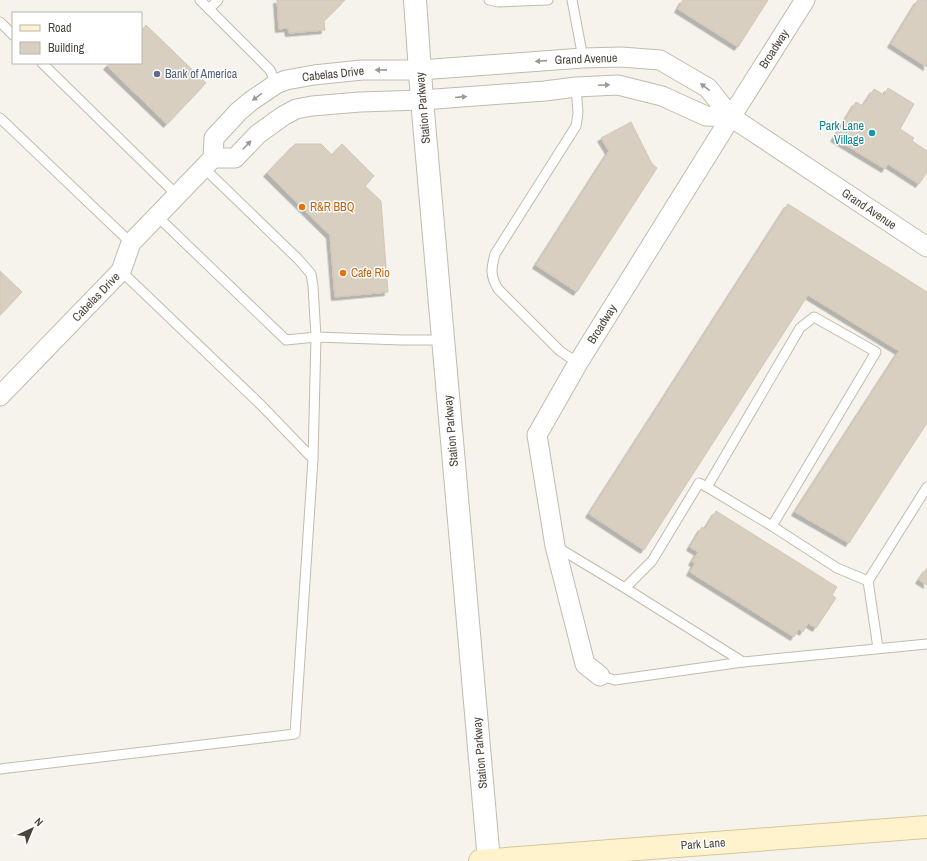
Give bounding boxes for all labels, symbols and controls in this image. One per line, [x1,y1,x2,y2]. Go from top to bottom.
legend [12,12,142,64]
text: Road [48,20,72,36]
street label: Broadway [755,26,793,72]
text: Building [48,40,85,56]
street label: Grand Avenue [554,50,618,68]
one-way arrow [535,58,547,65]
street label: Cabelas Drive [301,63,365,85]
place label: Bank of America [165,66,238,82]
one-way arrow [374,67,387,73]
marker: Bank of America [152,69,162,79]
street label: Station Parkway [412,72,434,144]
one-way arrow [598,82,610,89]
one-way arrow [700,83,711,91]
one-way arrow [251,93,262,101]
one-way arrow [455,94,467,101]
place label: Park Lane Village [819,118,864,148]
marker: Park Lane Village [867,128,877,138]
one-way arrow [242,140,252,150]
street label: Grand Avenue [839,185,899,233]
place label: R&R BBQ [310,199,355,215]
marker: R&R BBQ [297,202,307,212]
place label: Cafe Rio [351,265,390,281]
marker: Cafe Rio [338,268,348,278]
street label: Cabelas Drive [69,269,123,325]
street label: Broadway [584,301,620,347]
street label: Station Parkway [440,395,462,467]
street label: Station Parkway [469,717,491,789]
north arrow [12,809,52,849]
text: N [32,815,46,829]
street label: Park Lane [680,834,726,854]

